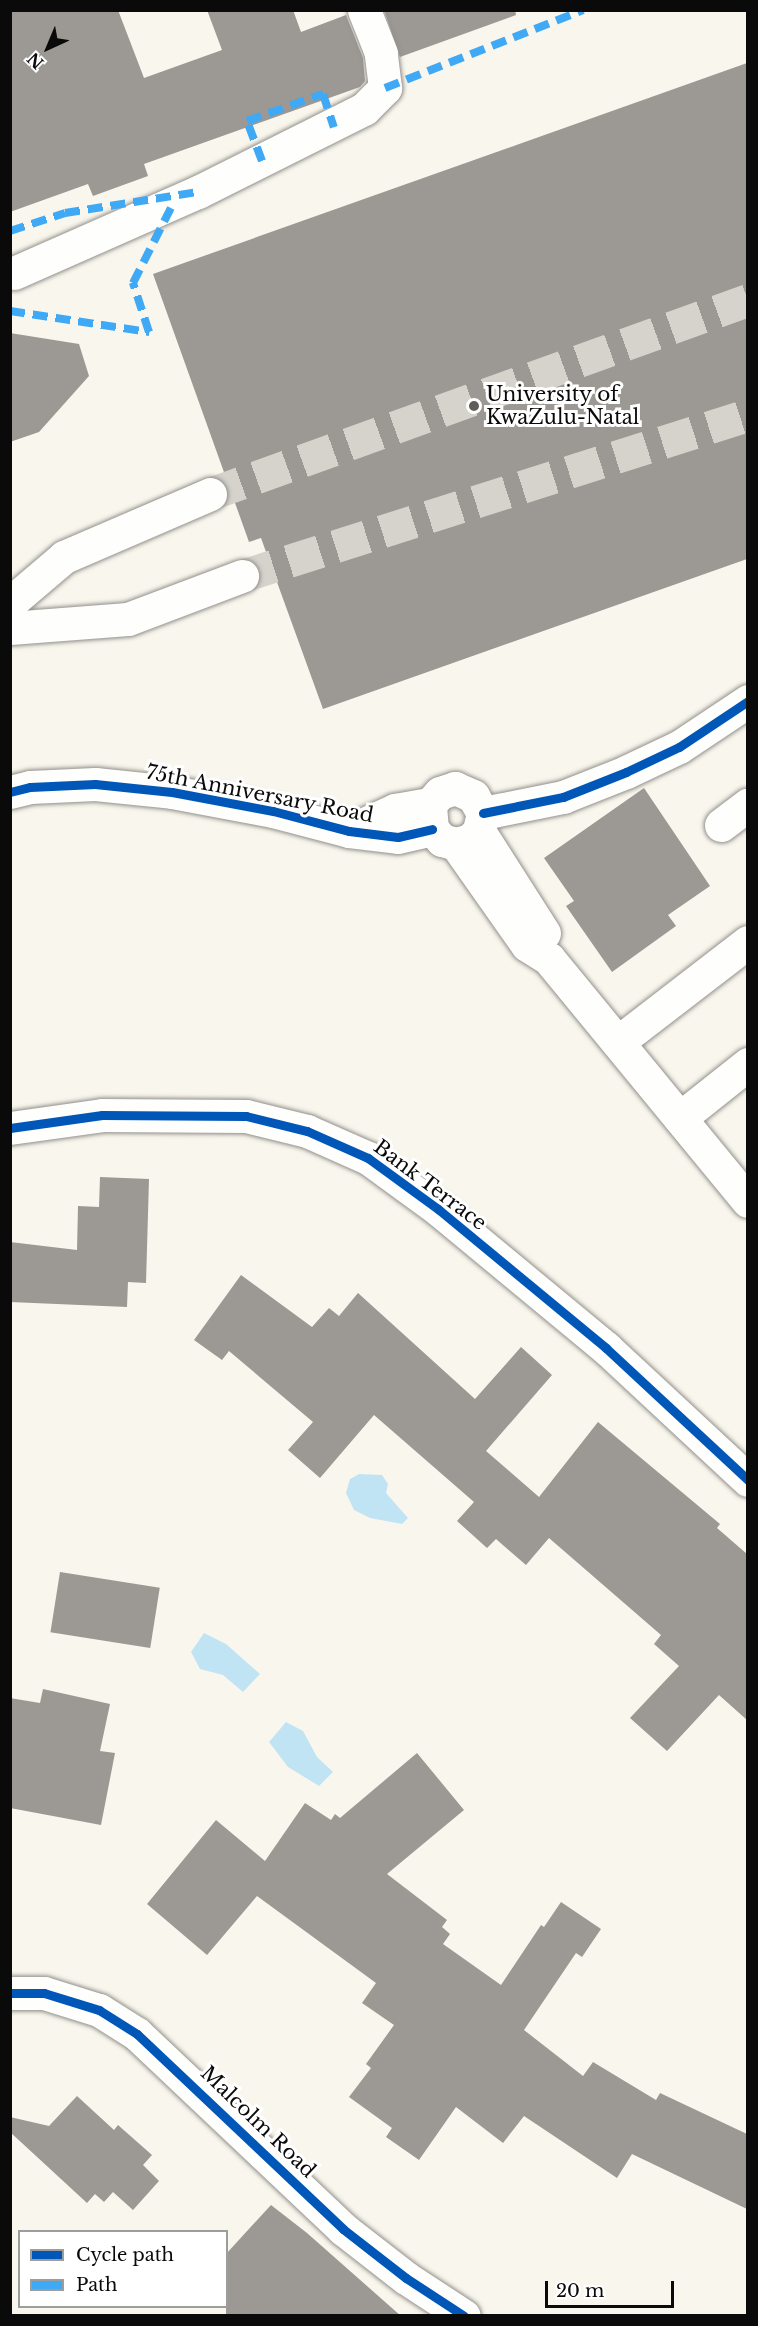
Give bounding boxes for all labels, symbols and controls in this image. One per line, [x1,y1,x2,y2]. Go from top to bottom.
north arrow [18,18,78,78]
text: N [23,49,48,73]
place label: University of KwaZulu-Natal [486,382,639,429]
marker: University of KwaZulu-Natal [467,399,481,413]
street label: 75th Anniversary Road [144,760,376,828]
street label: Bank Terrace [368,1134,492,1236]
street label: Malcolm Road [196,2061,320,2183]
legend [18,2230,228,2308]
text: Cycle path [76,2244,174,2266]
scale bar [548,2269,677,2307]
text: Path [76,2274,117,2296]
text: 20 m [556,2280,604,2302]

